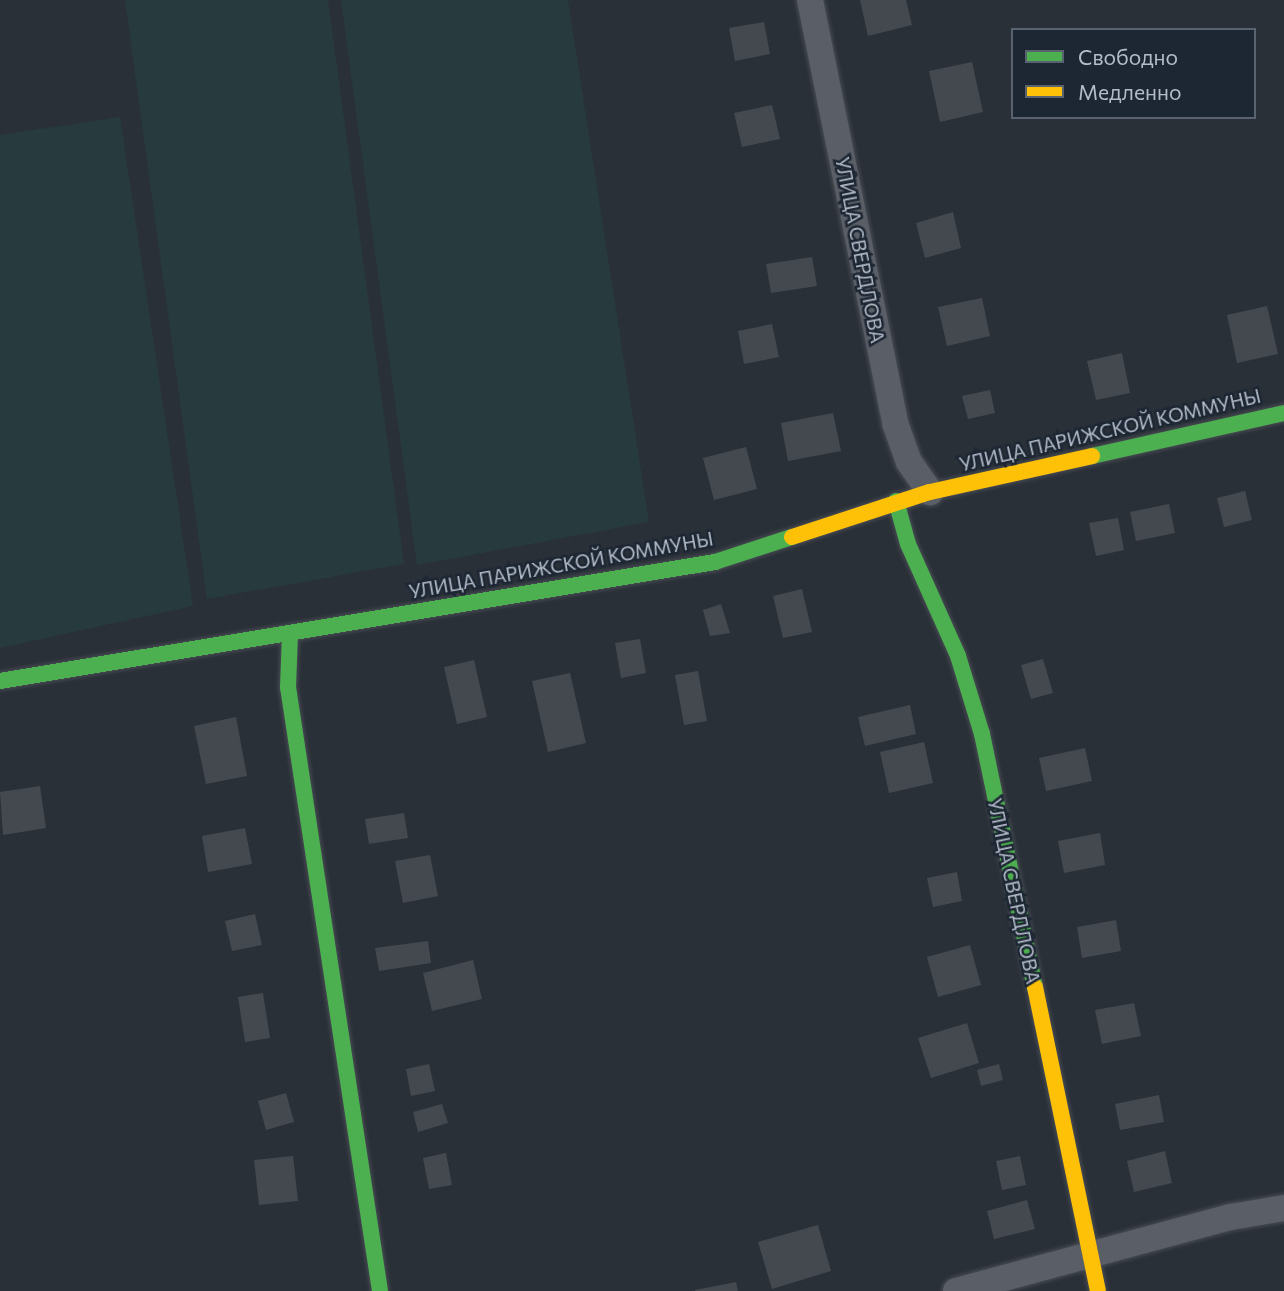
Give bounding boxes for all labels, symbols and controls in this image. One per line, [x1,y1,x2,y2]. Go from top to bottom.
legend [1011,28,1256,119]
text: Свободно [1078,44,1178,69]
text: Медленно [1078,79,1182,104]
street label: УЛИЦА СВЕРДЛОВА [831,155,889,345]
street label: УЛИЦА ПАРИЖСКОЙ КОММУНЫ [957,384,1263,476]
street label: УЛИЦА ПАРИЖСКОЙ КОММУНЫ [407,527,715,603]
street label: УЛИЦА СВЕРДЛОВА [983,796,1045,986]

